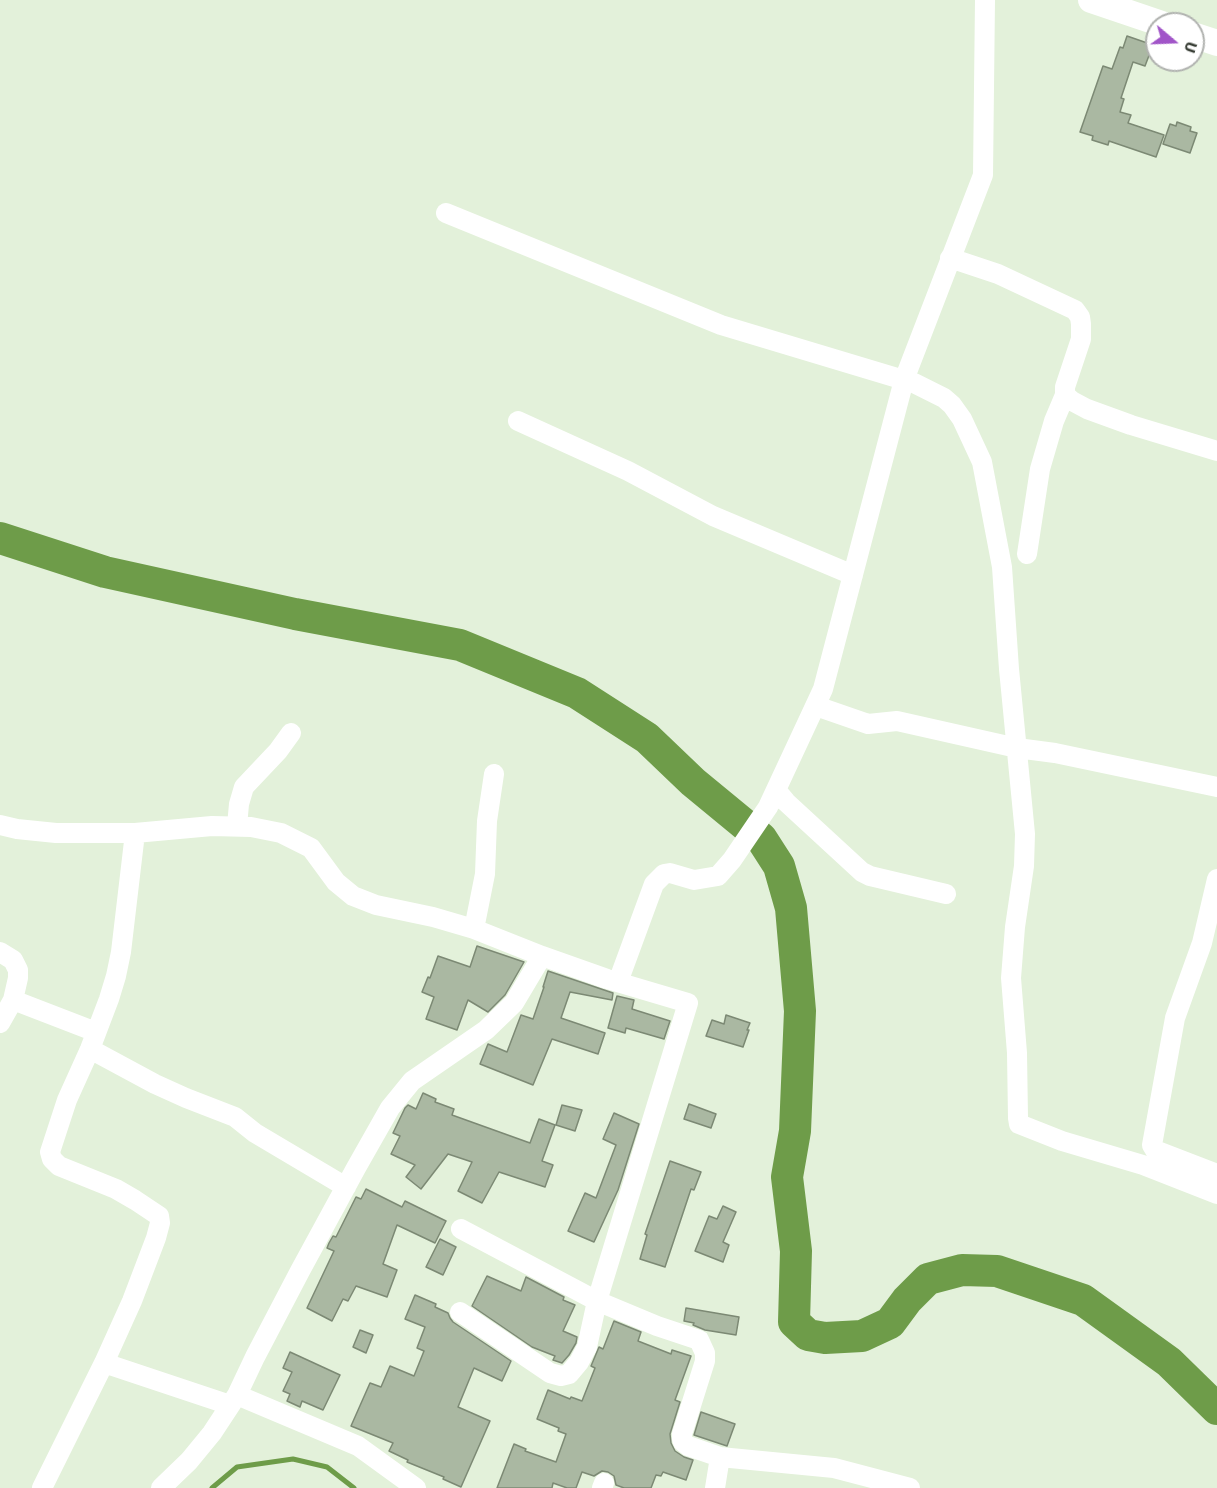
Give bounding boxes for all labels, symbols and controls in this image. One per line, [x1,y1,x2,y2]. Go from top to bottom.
north arrow [1145,12,1205,72]
text: U [1179,39,1201,56]

